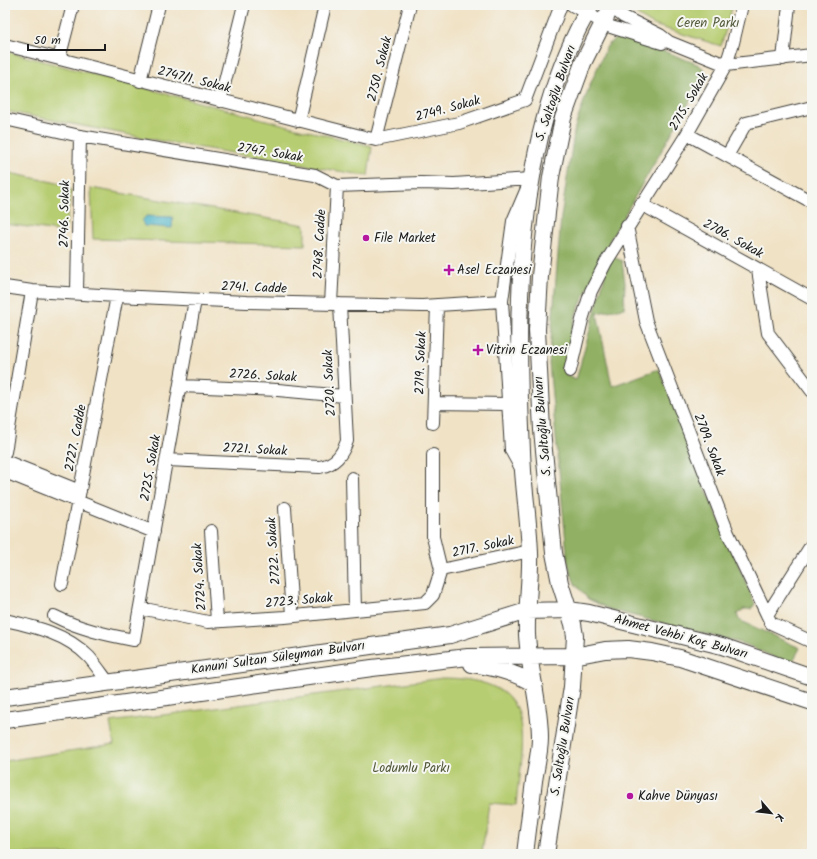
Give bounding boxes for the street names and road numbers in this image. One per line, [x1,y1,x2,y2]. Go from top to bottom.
street label: 2750. Sokak [362,33,398,104]
street label: S. Saltoğlu Bulvarı [530,42,582,144]
street label: 2747/1. Sokak [155,61,234,99]
street label: 2715. Sokak [664,68,715,135]
street label: 2749. Sokak [413,90,484,128]
street label: 2747. Sokak [236,137,305,169]
street label: 2746. Sokak [54,179,76,248]
street label: 2748. Cadde [308,209,332,279]
street label: 2706. Sokak [699,214,768,265]
street label: 2741. Cadde [221,276,287,300]
street label: 2719. Sokak [409,330,433,395]
street label: 2720. Sokak [318,348,342,417]
street label: 2726. Sokak [229,364,298,388]
street label: S. Saltoğlu Bulvarı [528,375,558,477]
street label: 2727. Cadde [59,402,93,473]
street label: 2709. Sokak [687,411,731,480]
street label: 2725. Sokak [135,432,167,503]
street label: 2721. Sokak [222,438,289,462]
street label: 2722. Sokak [261,515,287,586]
street label: 2717. Sokak [450,530,517,564]
street label: 2724. Sokak [187,542,213,611]
street label: 2723. Sokak [264,588,335,614]
street label: Ahmet Vehbi Koç Bulvarı [612,609,750,665]
street label: Kanuni Sultan Süleyman Bulvarı [190,635,366,681]
street label: S. Saltoğlu Bulvarı [545,695,581,797]

